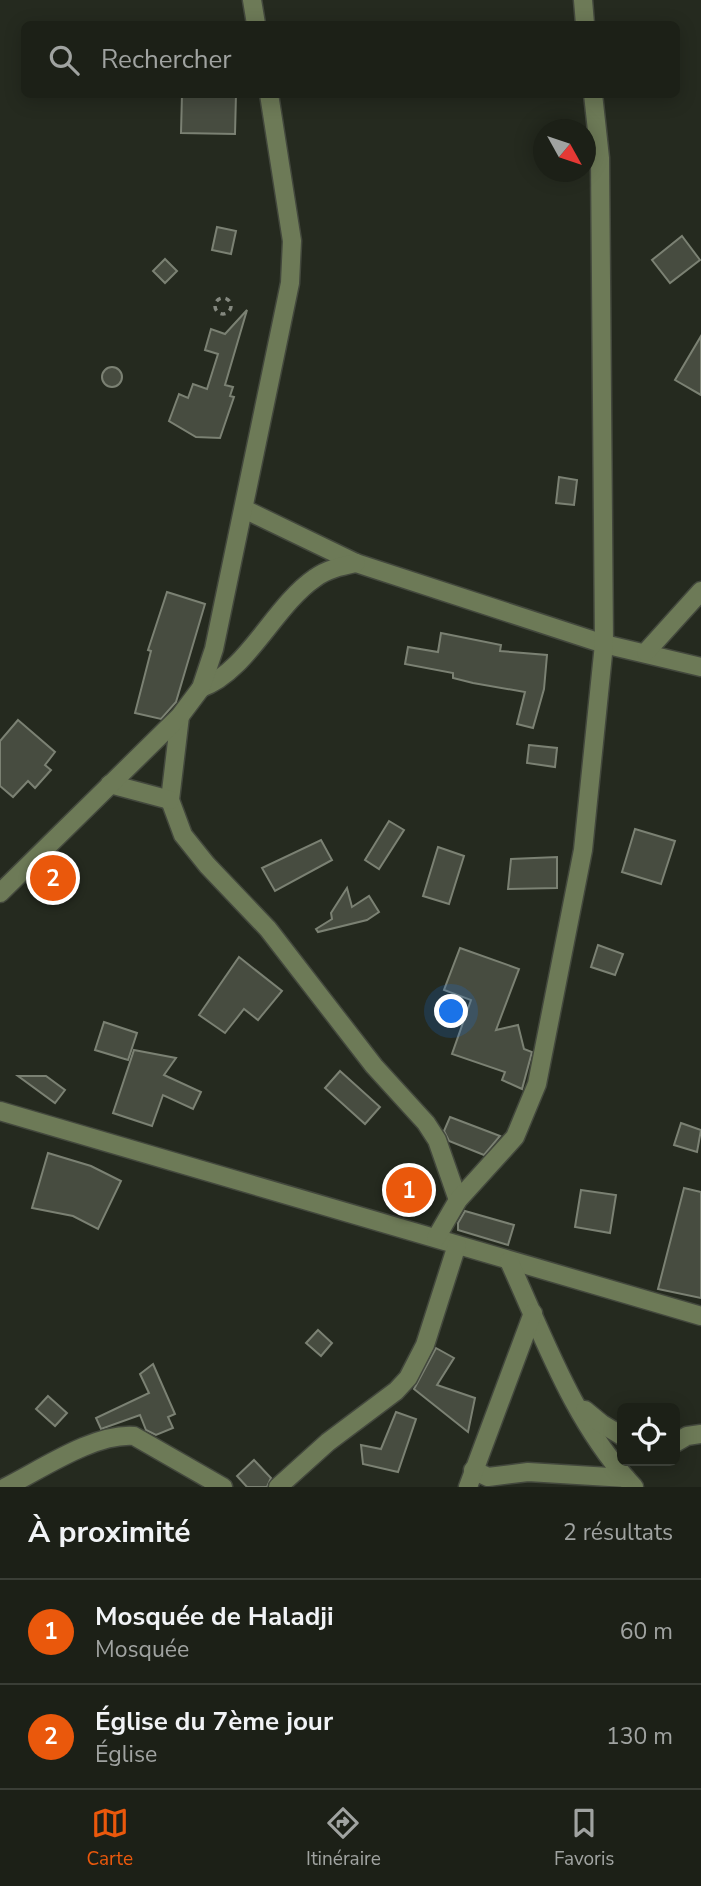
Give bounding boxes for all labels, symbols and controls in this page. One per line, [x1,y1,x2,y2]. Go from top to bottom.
search box [21,21,680,98]
icon: search [45,41,83,79]
text: Rechercher [101,42,232,77]
north arrow [533,119,596,182]
pin: 2 [30,852,76,904]
your location [434,994,468,1028]
pin: 1 [386,1164,432,1216]
map controls [617,1403,680,1466]
button: locate [617,1403,680,1466]
text: À proximité [28,1512,190,1553]
text: 2 résultats [563,1517,673,1548]
text: Mosquée de Haladji [95,1599,334,1634]
text: 1 [44,1616,58,1647]
text: 60 m [620,1616,673,1647]
text: Mosquée [95,1634,189,1665]
text: Église du 7ème jour [95,1704,333,1739]
text: 2 [44,1721,58,1752]
text: 130 m [606,1721,673,1752]
text: Église [95,1739,157,1770]
tab: Carte [87,1804,133,1872]
tab: Itinéraire [306,1804,381,1872]
tab: Favoris [554,1804,614,1872]

